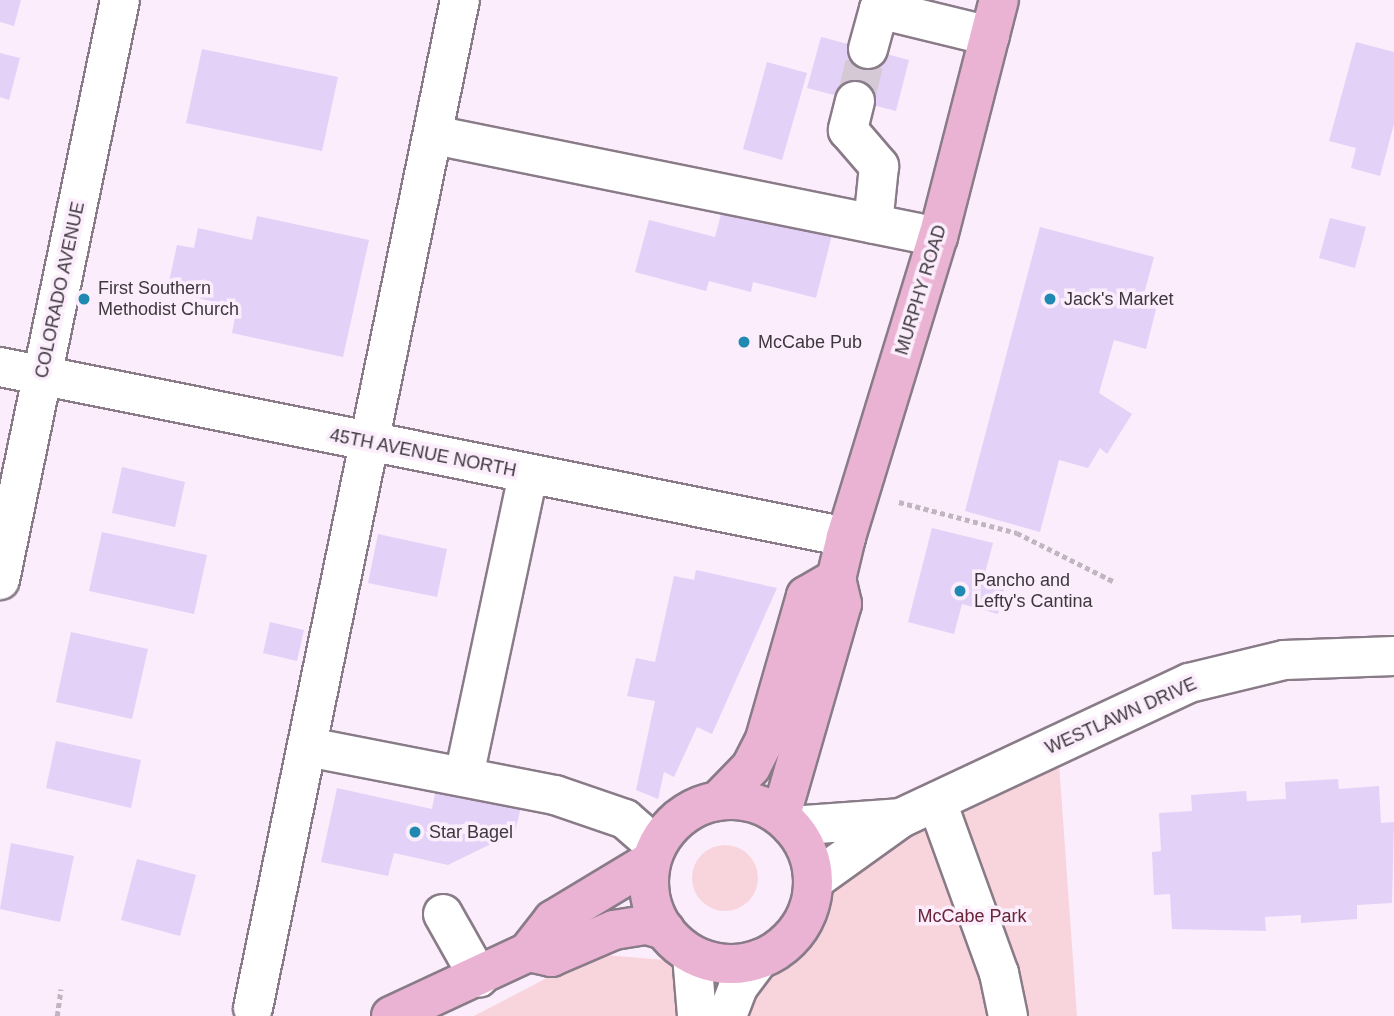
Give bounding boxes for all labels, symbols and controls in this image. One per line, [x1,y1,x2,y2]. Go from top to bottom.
street label: COLORADO AVENUE [31,199,89,381]
street label: MURPHY ROAD [891,222,951,358]
place label: First Southern Methodist Church [98,278,239,320]
place label: Jack's Market [1064,288,1173,310]
marker: First Southern Methodist Church [76,291,92,307]
marker: Jack's Market [1042,291,1058,307]
place label: McCabe Pub [758,331,862,353]
marker: McCabe Pub [736,334,752,350]
street label: 45TH AVENUE NORTH [328,424,518,482]
place label: Pancho and Lefty's Cantina [974,570,1093,612]
marker: Pancho and Lefty's Cantina [952,583,968,599]
street label: WESTLAWN DRIVE [1042,673,1200,759]
place label: Star Bagel [429,821,513,843]
marker: Star Bagel [407,824,423,840]
park label: McCabe Park [917,905,1027,927]

